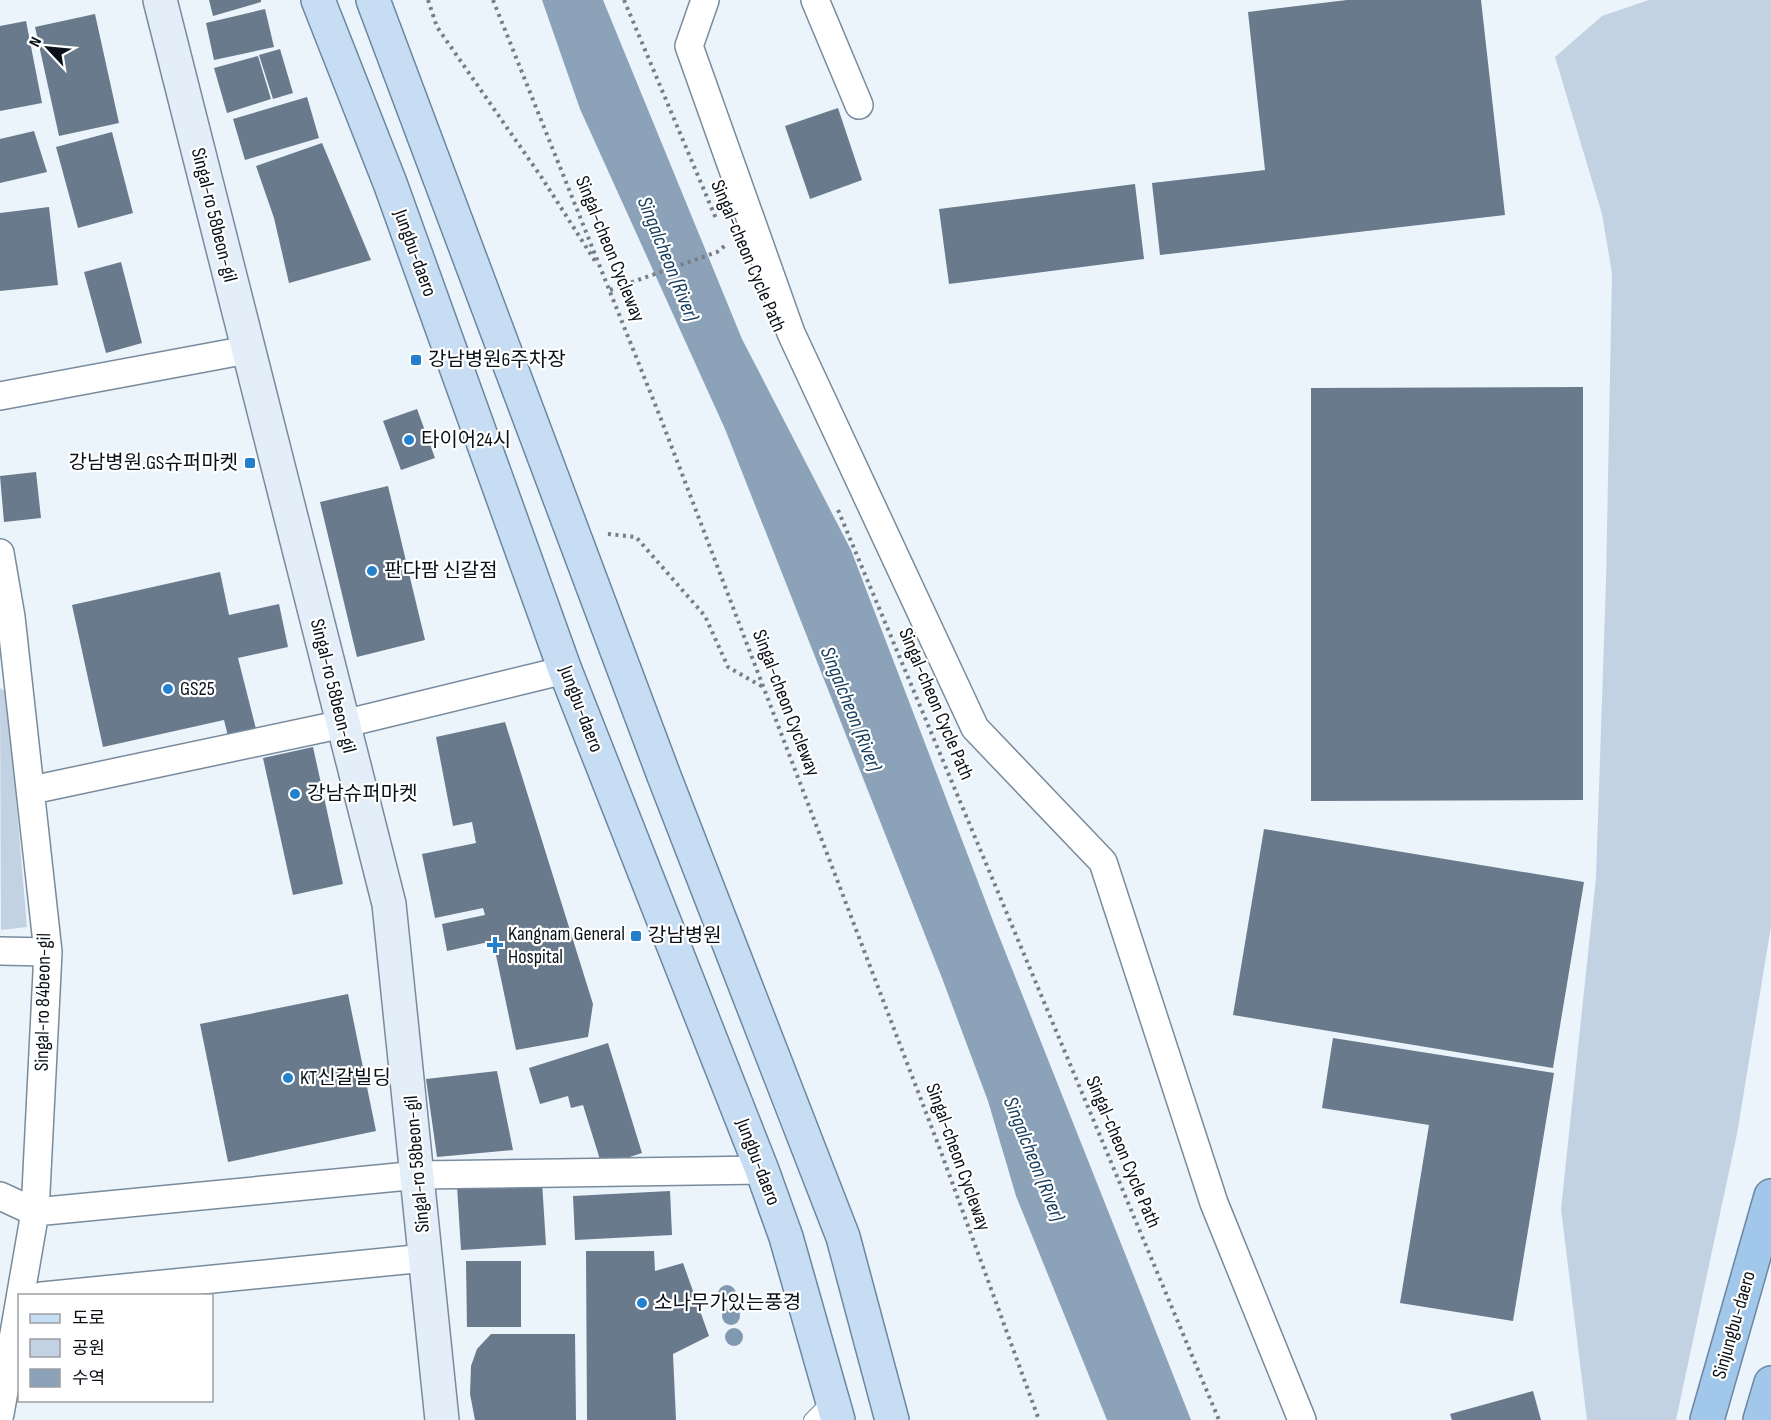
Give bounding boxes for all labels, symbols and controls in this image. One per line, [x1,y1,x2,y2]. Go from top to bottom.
north arrow [18,18,78,78]
text: N [25,34,46,50]
street label: Singal-ro 58beon-gil [186,145,242,285]
street label: Singal-cheon Cycleway [570,173,650,326]
street label: Singal-cheon Cycle Path [705,176,791,336]
water label: Singalcheon (River) [632,193,705,325]
street label: Jungbu-daero [388,205,442,300]
place label: 강남병원6주차장 [428,348,566,372]
marker: 강남병원6주차장 [409,353,423,367]
place label: 타이어24시 [421,428,511,452]
marker: 타이어24시 [402,433,416,447]
place label: 강남병원.GS슈퍼마켓 [69,451,238,475]
marker: 강남병원.GS슈퍼마켓 [243,456,257,470]
place label: 판다팜 신갈점 [384,559,498,583]
marker: 판다팜 신갈점 [365,564,379,578]
street label: Singal-ro 58beon-gil [305,616,361,756]
street label: Singal-cheon Cycle Path [893,624,979,784]
street label: Singal-cheon Cycleway [747,626,825,780]
water label: Singalcheon (River) [815,643,888,775]
street label: Jungbu-daero [553,661,608,756]
place label: GS25 [180,677,215,701]
marker: GS25 [161,682,175,696]
place label: 강남슈퍼마켓 [307,782,417,806]
marker: 강남슈퍼마켓 [288,787,302,801]
place label: Kangnam General Hospital [508,922,625,969]
place label: 강남병원 [648,924,722,948]
marker: 강남병원 [629,929,643,943]
street label: Singal-ro 84beon-gil [30,933,56,1071]
marker: Kangnam General Hospital [486,936,504,954]
place label: KT신갈빌딩 [300,1066,391,1090]
marker: KT신갈빌딩 [281,1071,295,1085]
street label: Singal-cheon Cycle Path [1080,1072,1166,1232]
street label: Singal-cheon Cycleway [920,1080,996,1234]
water label: Singalcheon (River) [998,1093,1071,1225]
street label: Singal-ro 58beon-gil [399,1094,435,1234]
street label: Jungbu-daero [730,1114,785,1209]
street label: Sinjungbu-daero [1707,1268,1761,1382]
place label: 소나무가있는풍경 [654,1291,801,1315]
legend [18,1294,213,1402]
marker: 소나무가있는풍경 [635,1296,649,1310]
text: 도로 [72,1308,105,1329]
text: 공원 [72,1338,105,1359]
text: 수역 [72,1368,105,1389]

